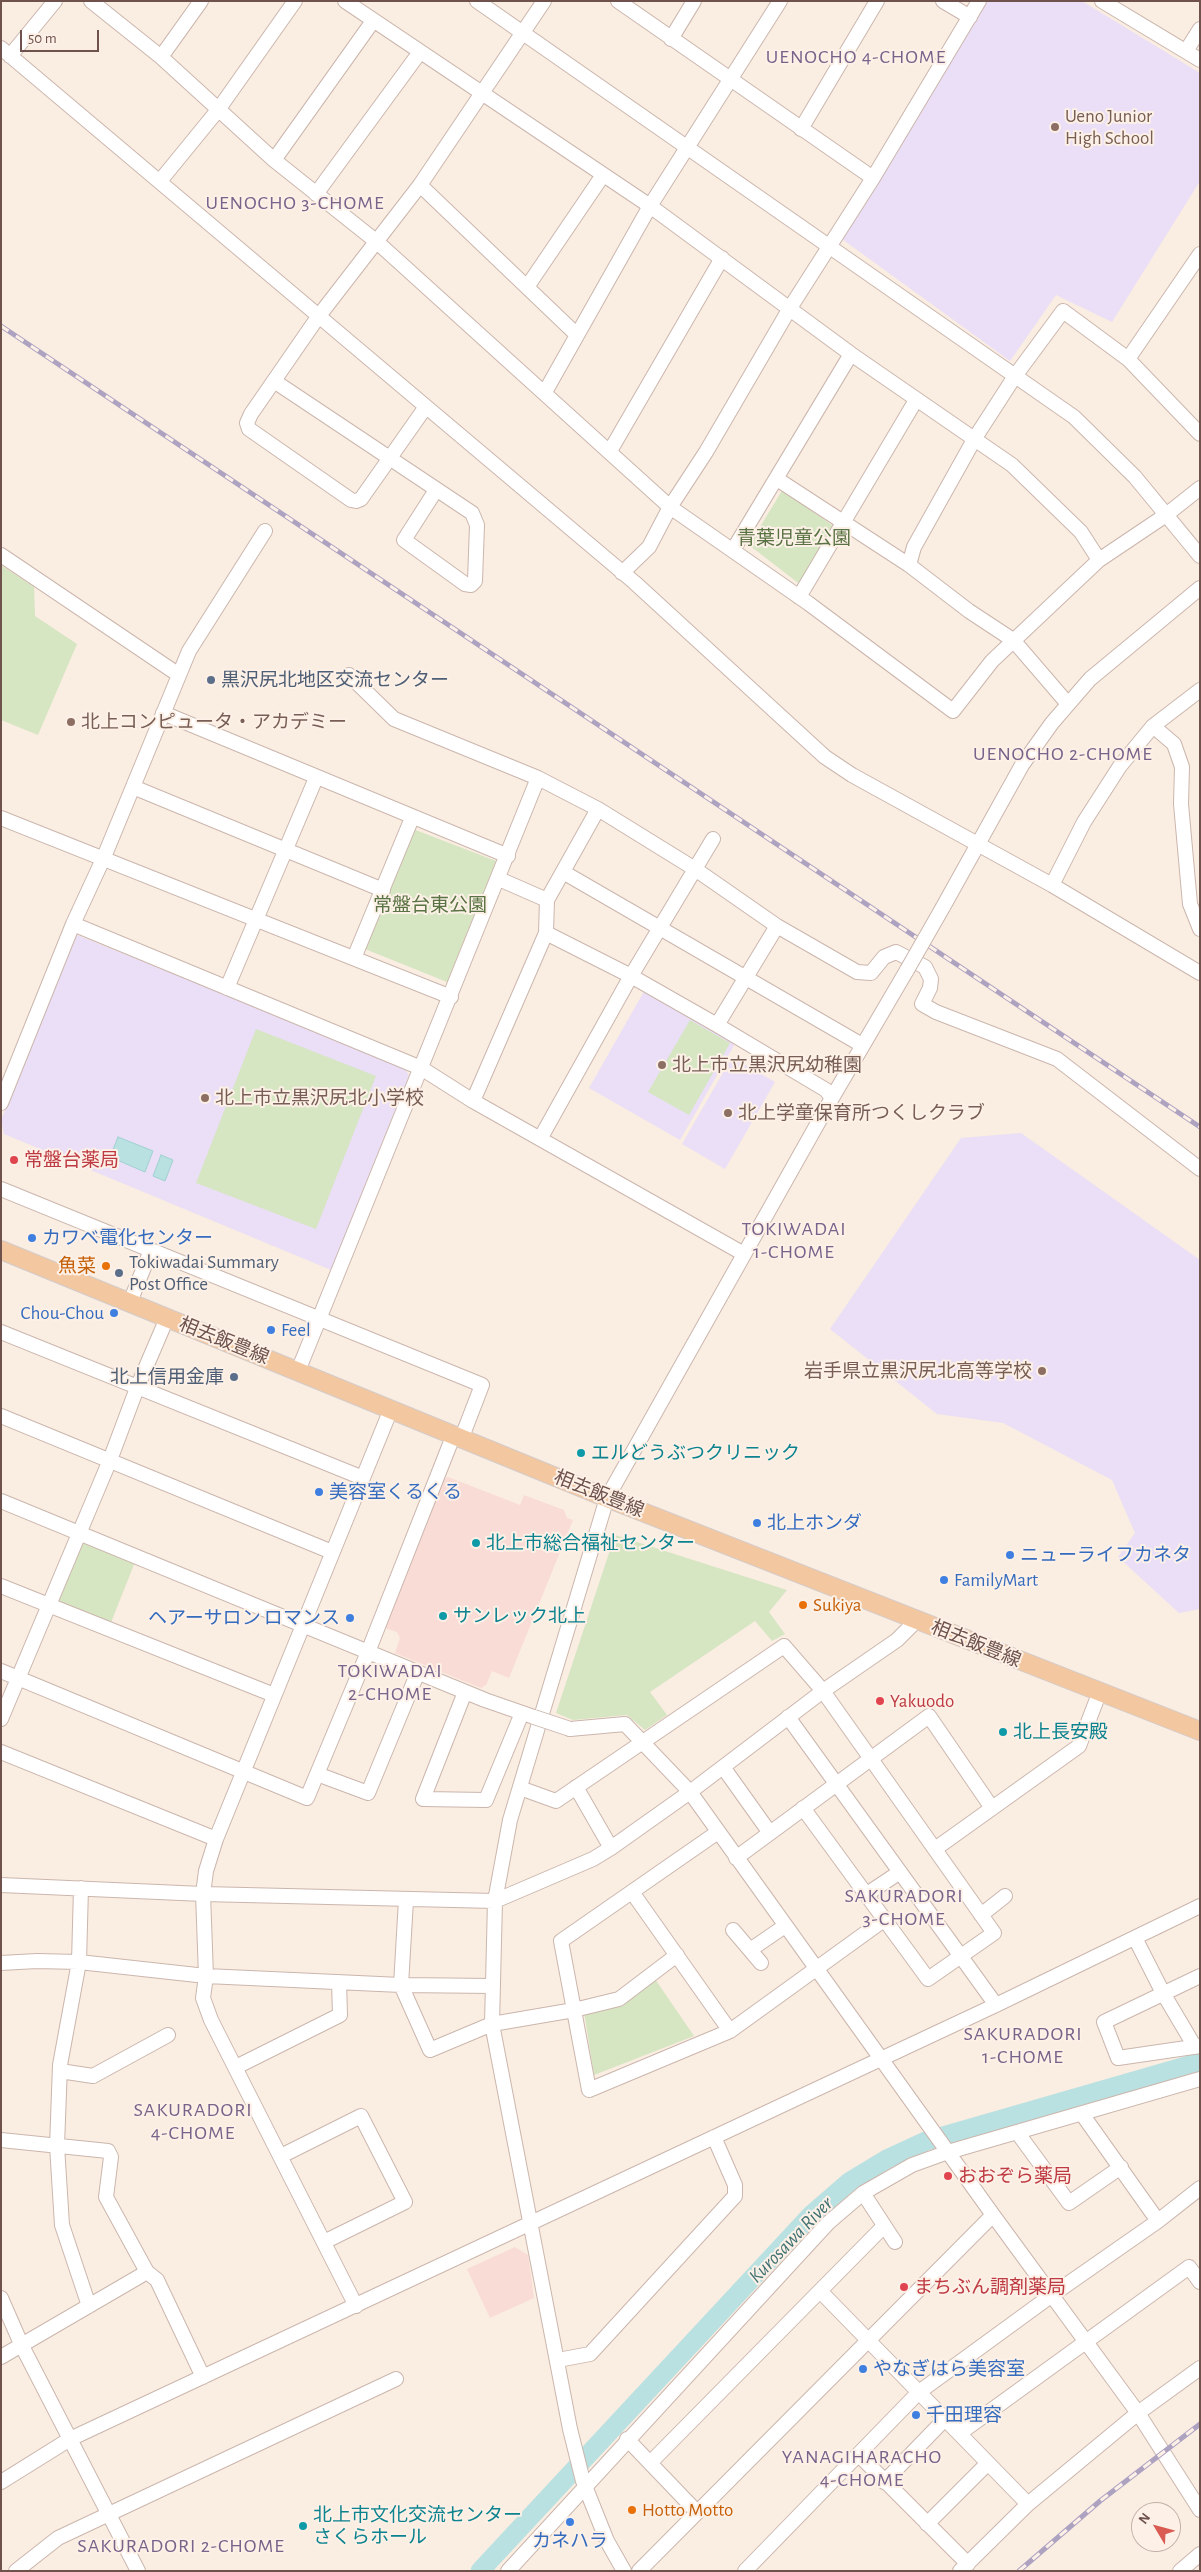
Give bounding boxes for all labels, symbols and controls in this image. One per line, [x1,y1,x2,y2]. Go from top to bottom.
scale bar [22,20,101,52]
text: 50 m [28,31,57,46]
district label: UENOCHO 4-CHOME [764,45,948,69]
place label: Ueno Junior High School [1065,105,1154,149]
marker: Ueno Junior High School [1049,121,1061,133]
district label: UENOCHO 3-CHOME [204,191,386,215]
park label: 青葉児童公園 [737,527,851,549]
place label: 黒沢尻北地区交流センター [221,669,449,691]
marker: 黒沢尻北地区交流センター [205,674,217,686]
place label: 北上コンピュータ・アカデミー [81,711,347,733]
marker: 北上コンピュータ・アカデミー [65,716,77,728]
district label: UENOCHO 2-CHOME [971,742,1155,766]
park label: 常盤台東公園 [373,894,487,916]
place label: 北上市立黒沢尻幼稚園 [672,1054,862,1076]
marker: 北上市立黒沢尻幼稚園 [656,1059,668,1071]
place label: 北上市立黒沢尻北小学校 [215,1087,424,1109]
marker: 北上市立黒沢尻北小学校 [199,1092,211,1104]
place label: 北上学童保育所つくしクラブ [738,1102,985,1124]
marker: 北上学童保育所つくしクラブ [722,1107,734,1119]
place label: 常盤台薬局 [24,1149,119,1171]
marker: 常盤台薬局 [8,1154,20,1166]
district label: TOKIWADAI 1-CHOME [740,1217,848,1264]
place label: カワベ電化センター [42,1227,213,1249]
marker: カワベ電化センター [26,1232,38,1244]
place label: Tokiwadai Summary Post Office [129,1251,279,1295]
place label: 魚菜 [58,1255,96,1277]
marker: 魚菜 [100,1260,112,1272]
marker: Tokiwadai Summary Post Office [113,1267,125,1279]
place label: Chou-Chou [21,1302,104,1324]
marker: Chou-Chou [108,1307,120,1319]
street label: 相去飯豊線 [176,1313,272,1369]
place label: Feel [281,1319,311,1341]
marker: Feel [265,1324,277,1336]
place label: 岩手県立黒沢尻北高等学校 [804,1360,1032,1382]
marker: 岩手県立黒沢尻北高等学校 [1036,1365,1048,1377]
place label: 北上信用金庫 [110,1366,224,1388]
marker: 北上信用金庫 [228,1371,240,1383]
place label: エルどうぶつクリニック [591,1442,800,1464]
marker: エルどうぶつクリニック [575,1447,587,1459]
street label: 相去飯豊線 [551,1466,647,1522]
place label: 美容室くるくる [329,1481,462,1503]
marker: 美容室くるくる [313,1486,325,1498]
place label: 北上ホンダ [767,1512,862,1534]
marker: 北上ホンダ [751,1517,763,1529]
place label: 北上市総合福祉センター [486,1532,695,1554]
marker: 北上市総合福祉センター [470,1537,482,1549]
place label: ニューライフカネタ [1020,1544,1191,1566]
marker: ニューライフカネタ [1004,1549,1016,1561]
place label: FamilyMart [954,1569,1038,1591]
marker: FamilyMart [938,1574,950,1586]
place label: Sukiya [813,1594,861,1616]
marker: Sukiya [797,1599,809,1611]
place label: サンレック北上 [453,1605,586,1627]
place label: ヘアーサロン ロマンス [148,1607,340,1629]
marker: サンレック北上 [437,1610,449,1622]
marker: ヘアーサロン ロマンス [344,1612,356,1624]
street label: 相去飯豊線 [928,1616,1024,1672]
district label: TOKIWADAI 2-CHOME [336,1659,444,1706]
place label: Yakuodo [890,1690,954,1712]
marker: Yakuodo [874,1695,886,1707]
place label: 北上長安殿 [1013,1721,1108,1743]
marker: 北上長安殿 [997,1726,1009,1738]
district label: SAKURADORI 3-CHOME [843,1884,965,1931]
district label: SAKURADORI 1-CHOME [962,2022,1084,2069]
district label: SAKURADORI 4-CHOME [132,2098,254,2145]
place label: おおぞら薬局 [958,2165,1072,2187]
marker: おおぞら薬局 [942,2170,954,2182]
water label: Kurosawa River [744,2192,838,2288]
place label: まちぶん調剤薬局 [914,2276,1066,2298]
marker: まちぶん調剤薬局 [898,2281,910,2293]
place label: やなぎはら美容室 [873,2358,1025,2380]
marker: やなぎはら美容室 [857,2363,869,2375]
place label: 千田理容 [926,2404,1002,2426]
marker: 千田理容 [910,2409,922,2421]
district label: YANAGIHARACHO 4-CHOME [780,2445,944,2492]
place label: Hotto Motto [642,2499,733,2521]
north arrow [1131,2502,1181,2552]
place label: 北上市文化交流センター さくらホール [313,2504,522,2548]
marker: Hotto Motto [626,2504,638,2516]
text: N [1136,2510,1153,2527]
marker: カネハラ [564,2516,576,2528]
marker: 北上市文化交流センター さくらホール [297,2520,309,2532]
place label: カネハラ [532,2530,608,2552]
district label: SAKURADORI 2-CHOME [75,2534,287,2558]

